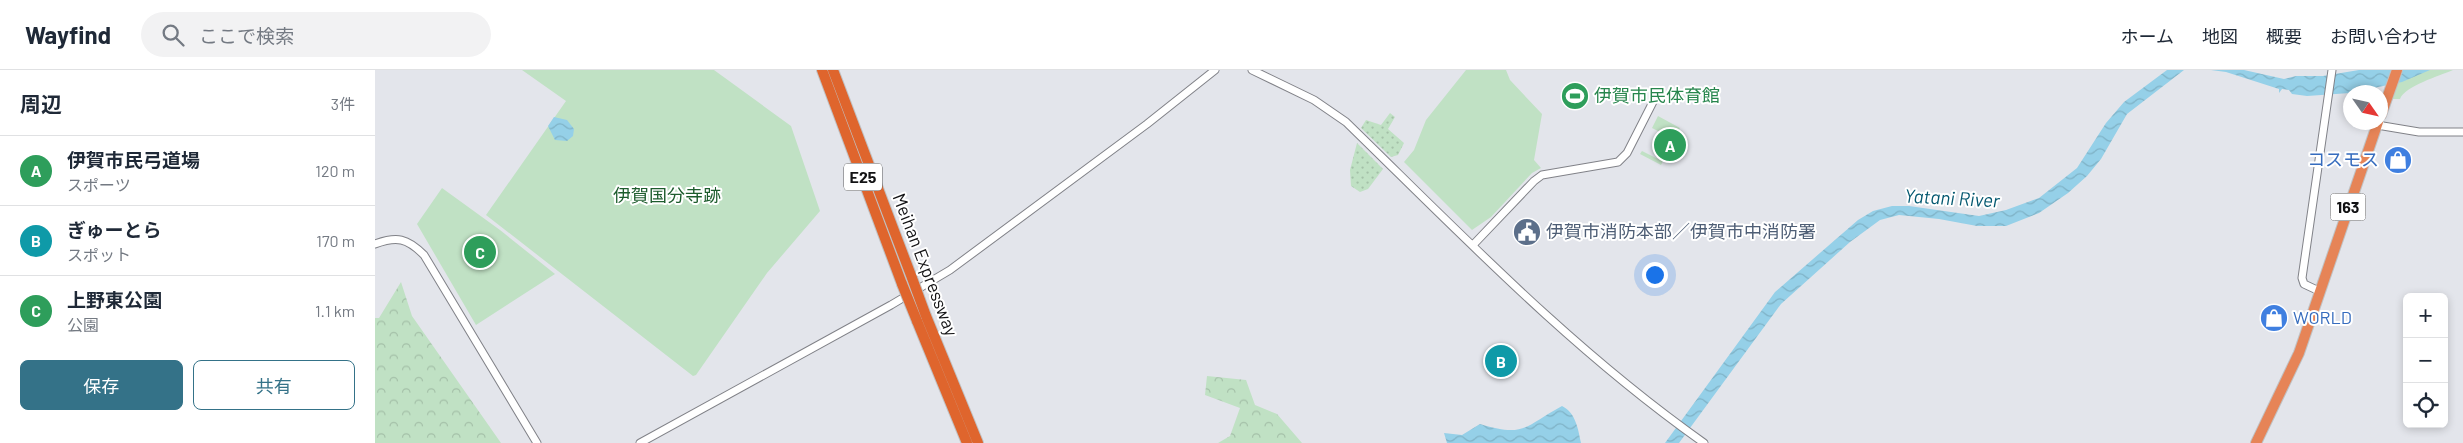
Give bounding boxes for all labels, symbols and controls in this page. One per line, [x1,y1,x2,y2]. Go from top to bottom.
search box [141,12,491,57]
text: Wayfind [25,20,111,49]
icon: search [159,21,187,49]
text: ここで検索 [199,24,294,47]
text: ホーム [2121,25,2174,47]
text: 地図 [2202,25,2238,47]
text: 概要 [2266,25,2302,47]
text: お問い合わせ [2330,25,2438,47]
sports icon: 伊賀市民体育館 [1560,81,1590,111]
place label: 伊賀市民体育館 [1594,84,1720,106]
north arrow [2343,85,2388,130]
text: 周辺 [20,91,62,116]
text: 3件 [331,94,355,113]
pin: A [1654,126,1686,164]
shop icon: コスモス [2383,145,2413,175]
text: 伊賀市民弓道場 [67,148,200,171]
place label: コスモス [2307,148,2379,170]
text: A [31,161,41,180]
text: 120 m [315,161,355,180]
road number: E25 [844,164,882,190]
text: スポーツ [67,175,131,194]
park label: 伊賀国分寺跡 [613,184,721,206]
water label: Yatani River [1904,184,2001,212]
street label: Meihan Expressway [889,190,963,339]
road number: 163 [2331,194,2365,220]
public building icon: 伊賀市消防本部／伊賀市中消防署 [1512,217,1542,247]
text: ぎゅーとら [67,218,161,241]
place label: 伊賀市消防本部／伊賀市中消防署 [1546,220,1816,242]
text: B [31,231,41,250]
text: 170 m [316,231,355,250]
pin: C [464,233,496,271]
text: スポット [67,245,131,264]
your location [1642,262,1668,288]
text: 上野東公園 [67,288,162,311]
map controls [2403,293,2448,428]
button: + [2403,293,2448,338]
text: C [31,301,41,320]
text: 1.1 km [315,301,355,320]
shop icon: WORLD [2259,303,2289,333]
place label: WORLD [2293,306,2352,328]
text: 公園 [67,315,99,334]
button: − [2403,338,2448,383]
pin: B [1485,342,1517,380]
button: 保存 [20,360,183,410]
button: 共有 [193,360,355,410]
button: locate [2403,383,2448,428]

